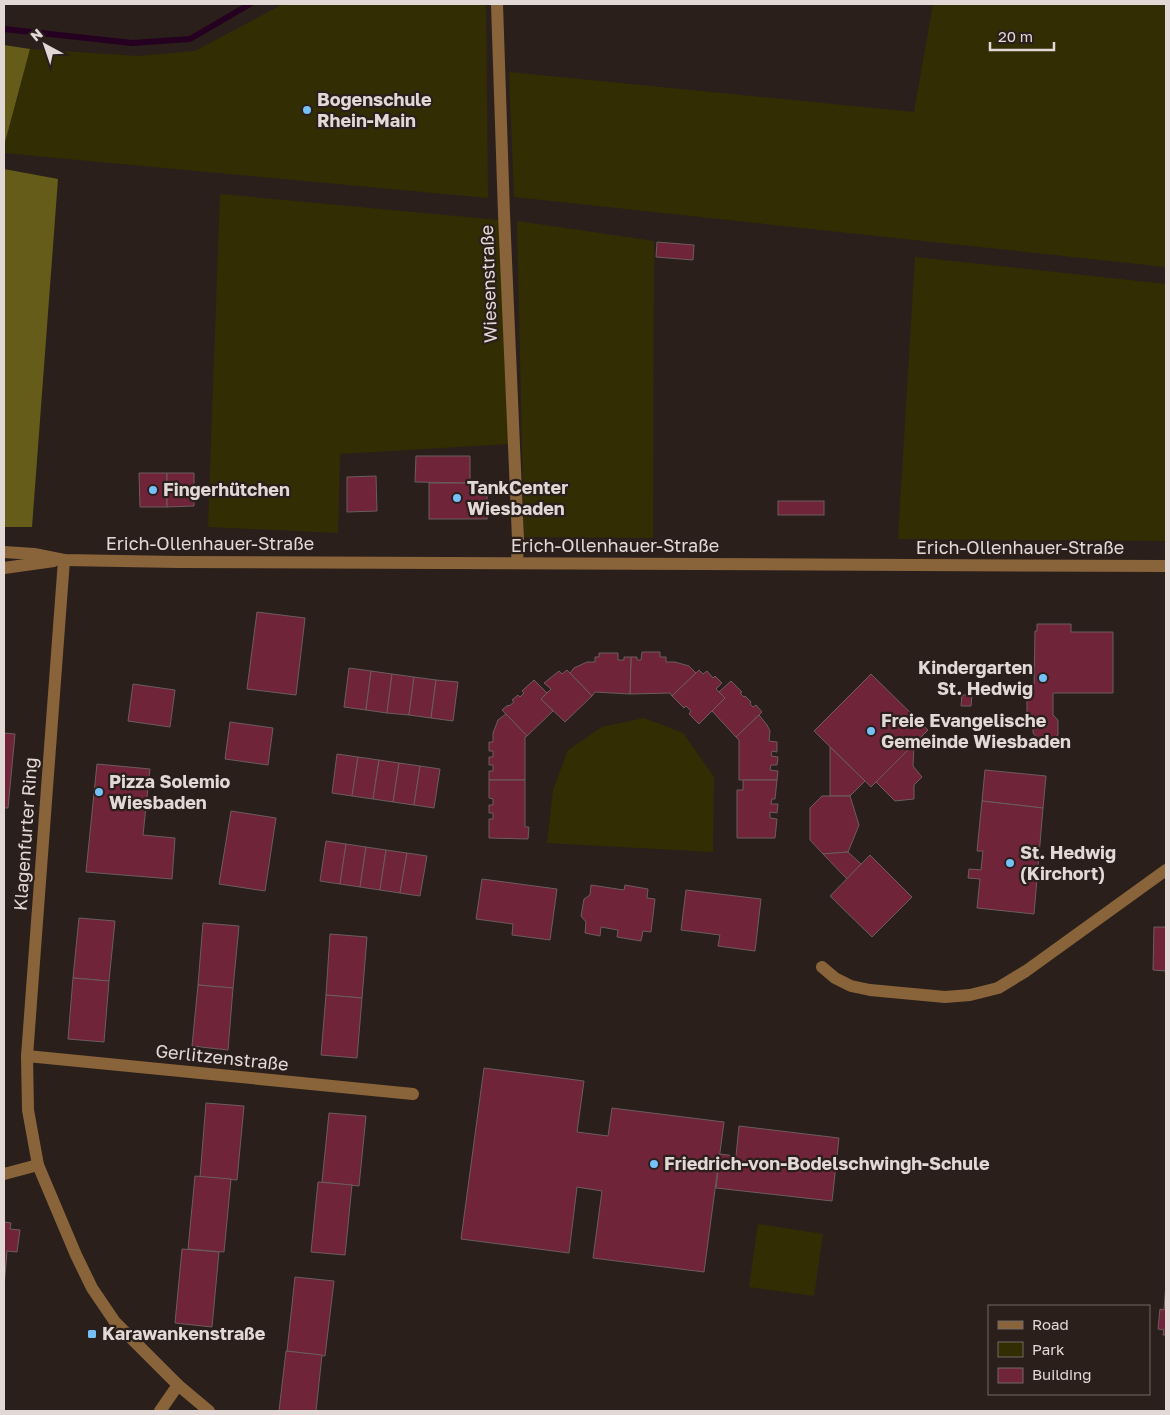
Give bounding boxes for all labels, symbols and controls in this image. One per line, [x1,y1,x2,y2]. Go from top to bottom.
north arrow [20,20,70,70]
scale bar [990,20,1054,52]
text: N [27,25,46,45]
text: 20 m [998,27,1033,45]
place label: Bogenschule Rhein-Main [317,88,432,131]
marker: Bogenschule Rhein-Main [301,104,313,116]
street label: Wiesenstraße [475,225,501,343]
place label: TankCenter Wiesbaden [467,476,568,519]
place label: Fingerhütchen [163,478,290,500]
marker: Fingerhütchen [147,484,159,496]
marker: TankCenter Wiesbaden [451,492,463,504]
street label: Erich-Ollenhauer-Straße [106,532,314,554]
street label: Erich-Ollenhauer-Straße [511,534,719,556]
street label: Erich-Ollenhauer-Straße [916,536,1124,558]
place label: Kindergarten St. Hedwig [918,656,1033,699]
marker: Kindergarten St. Hedwig [1037,672,1049,684]
place label: Freie Evangelische Gemeinde Wiesbaden [881,709,1071,752]
marker: Freie Evangelische Gemeinde Wiesbaden [865,725,877,737]
street label: Klagenfurter Ring [9,756,41,911]
place label: Pizza Solemio Wiesbaden [109,770,231,813]
marker: Pizza Solemio Wiesbaden [93,786,105,798]
place label: St. Hedwig (Kirchort) [1020,841,1116,884]
marker: St. Hedwig (Kirchort) [1004,857,1016,869]
street label: Gerlitzenstraße [155,1039,290,1075]
place label: Friedrich-von-Bodelschwingh-Schule [664,1152,990,1174]
marker: Friedrich-von-Bodelschwingh-Schule [648,1158,660,1170]
legend [988,1305,1150,1395]
text: Road [1032,1315,1069,1333]
place label: Karawankenstraße [102,1322,266,1344]
marker: Karawankenstraße [86,1328,98,1340]
text: Park [1032,1340,1065,1358]
text: Building [1032,1365,1092,1383]

